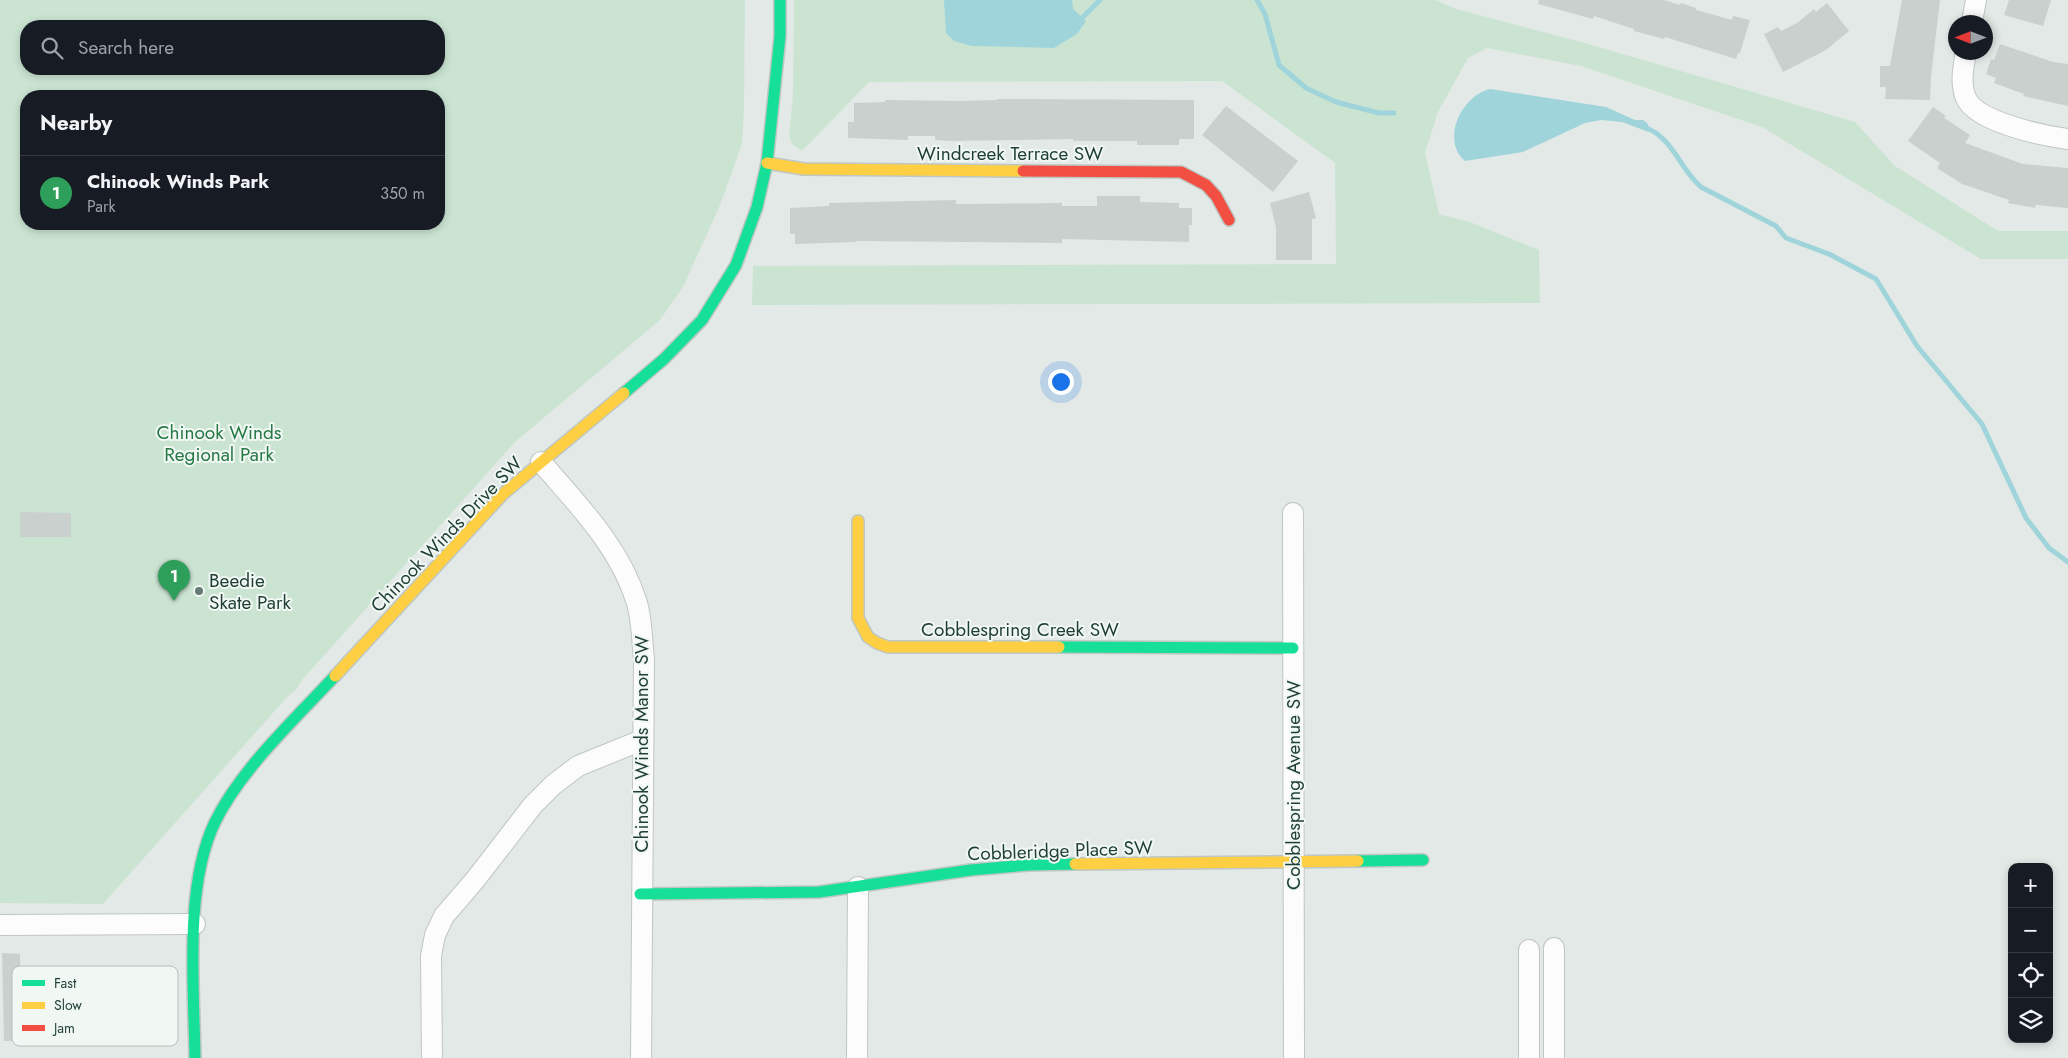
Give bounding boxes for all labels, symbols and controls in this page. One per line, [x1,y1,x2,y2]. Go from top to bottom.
north arrow [1948,15,1993,60]
search box [20,20,445,75]
icon: search [38,34,66,62]
text: Search here [78,34,174,61]
text: Nearby [40,108,112,138]
street label: Windcreek Terrace SW [917,140,1103,167]
text: Chinook Winds Park [87,168,269,195]
text: 1 [52,182,60,205]
text: 350 m [380,182,425,205]
text: Park [87,195,116,218]
your location [1048,369,1074,395]
park label: Chinook Winds Regional Park [157,419,282,468]
street label: Chinook Winds Drive SW [364,450,528,618]
pin: 1 [158,560,190,601]
place label: Beedie Skate Park [209,567,291,616]
marker: Beedie Skate Park [193,585,205,597]
street label: Cobblespring Creek SW [921,616,1119,643]
street label: Chinook Winds Manor SW [628,635,655,852]
street label: Cobblespring Avenue SW [1280,680,1307,890]
street label: Cobbleridge Place SW [967,834,1153,867]
map controls [2008,863,2053,1043]
button: + [2008,863,2053,908]
button: − [2008,908,2053,953]
button: locate [2008,953,2053,998]
legend [12,966,178,1046]
text: Fast [54,973,77,993]
text: Slow [54,995,82,1015]
button: layers [2008,998,2053,1043]
text: Jam [52,1018,75,1038]

